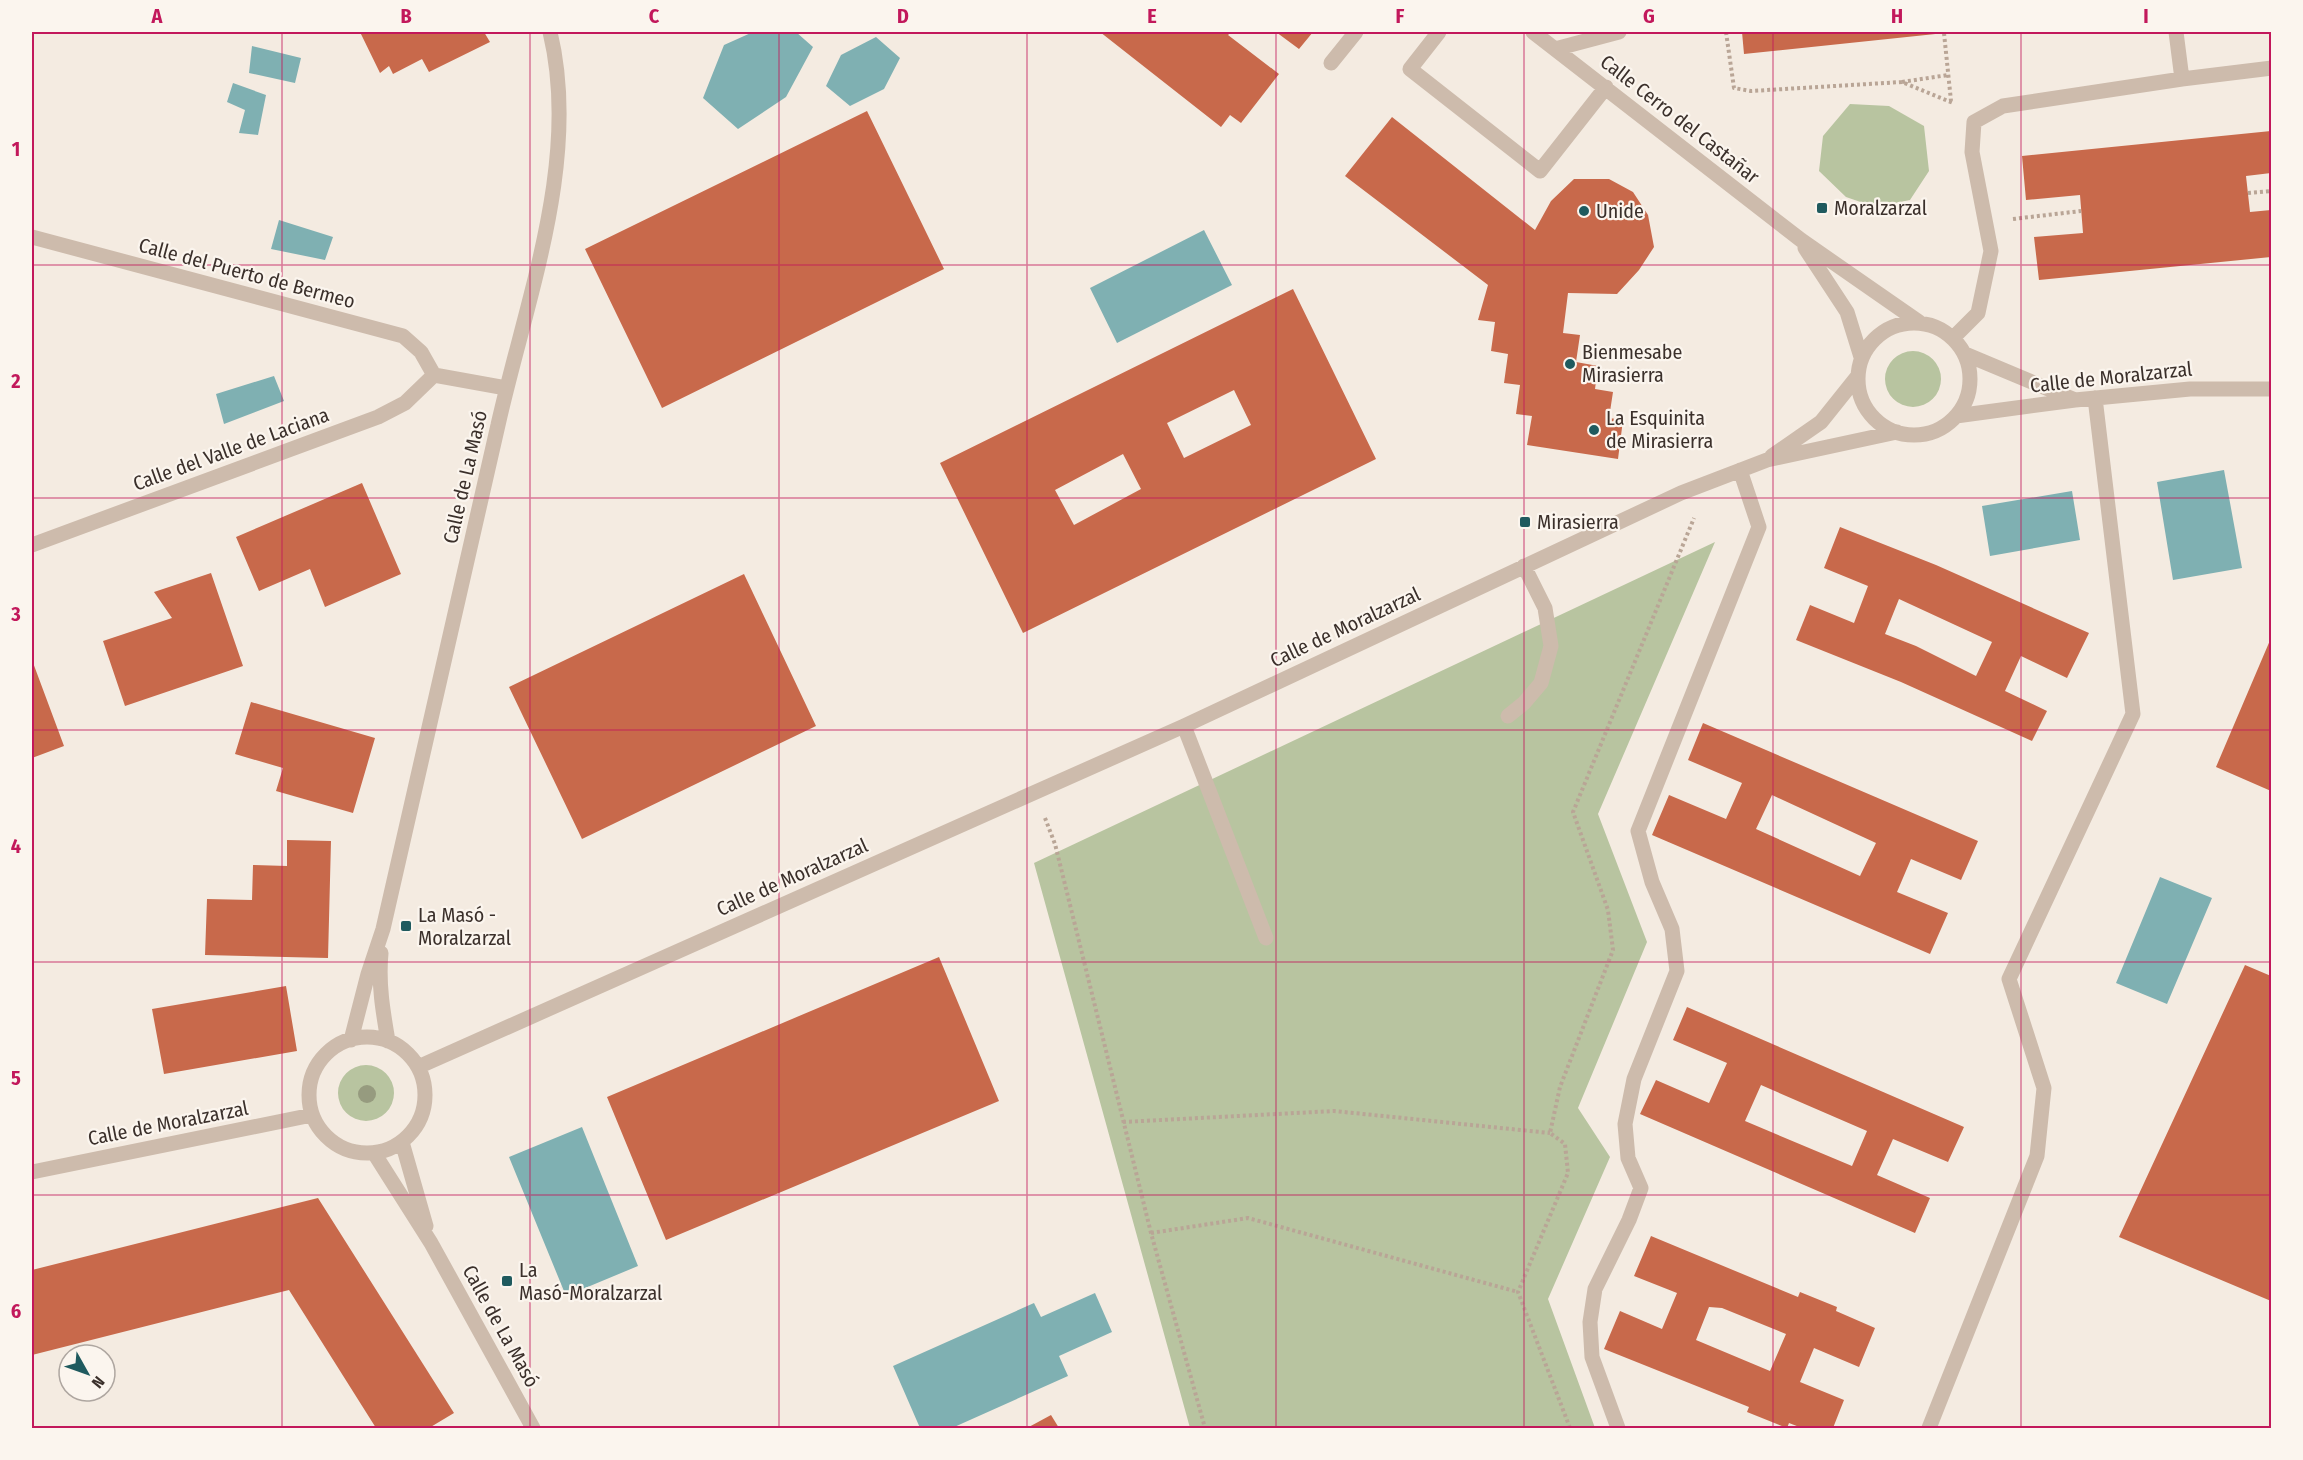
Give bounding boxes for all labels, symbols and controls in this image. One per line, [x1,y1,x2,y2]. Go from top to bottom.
text: A [151,4,164,28]
text: B [400,4,412,28]
text: C [649,4,660,28]
text: D [897,4,909,28]
text: E [1147,4,1157,28]
text: F [1396,4,1405,28]
text: G [1643,4,1655,28]
text: H [1891,4,1903,28]
text: I [2143,4,2149,28]
street label: Calle Cerro del Castañar [1596,49,1764,189]
text: 1 [12,137,20,161]
place label: Moralzarzal [1834,196,1927,220]
place label: Unide [1596,199,1644,223]
marker: Moralzarzal [1815,201,1829,215]
marker: Unide [1577,204,1591,218]
street label: Calle del Puerto de Bermeo [136,233,358,313]
place label: Bienmesabe Mirasierra [1582,340,1682,387]
marker: Bienmesabe Mirasierra [1563,357,1577,371]
street label: Calle de Moralzarzal [2029,357,2193,397]
text: 2 [10,369,21,393]
street label: Calle del Valle de Laciana [130,402,332,496]
place label: La Esquinita de Mirasierra [1606,406,1713,453]
street label: Calle de La Masó [438,408,492,546]
marker: La Esquinita de Mirasierra [1587,423,1601,437]
place label: Mirasierra [1537,510,1619,534]
marker: Mirasierra [1518,515,1532,529]
street label: Calle de Moralzarzal [1266,582,1424,672]
text: 3 [10,602,21,626]
street label: Calle de Moralzarzal [713,833,871,921]
text: 4 [11,834,21,858]
place label: La Masó - Moralzarzal [418,903,511,950]
marker: La Masó - Moralzarzal [399,919,413,933]
text: 5 [11,1066,21,1090]
street label: Calle de Moralzarzal [86,1096,250,1150]
place label: La Masó-Moralzarzal [519,1258,662,1305]
street label: Calle de La Masó [458,1261,544,1391]
marker: La Masó-Moralzarzal [500,1274,514,1288]
text: 6 [11,1299,21,1323]
north arrow [57,1343,117,1403]
text: N [88,1373,108,1392]

